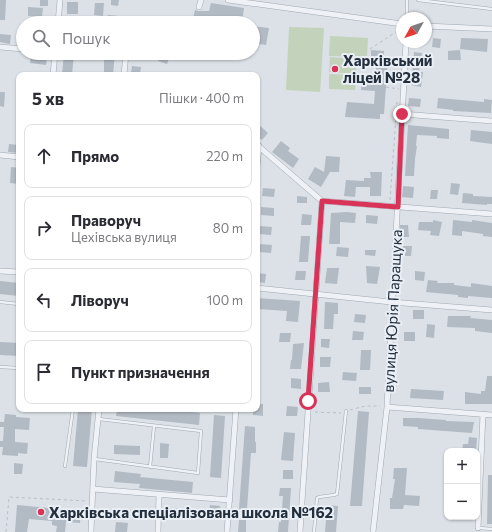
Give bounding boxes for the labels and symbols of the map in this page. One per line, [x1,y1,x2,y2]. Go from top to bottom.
north arrow [396,12,432,48]
place label: Харківський ліцей №28 [343,51,433,86]
marker: Харківський ліцей №28 [330,64,340,74]
route end [393,105,411,123]
street label: вулиця Юрія Паращука [379,229,405,393]
route start [299,392,317,410]
place label: Харківська спеціалізована школа №162 [49,503,333,521]
marker: Харківська спеціалізована школа №162 [36,507,46,517]

